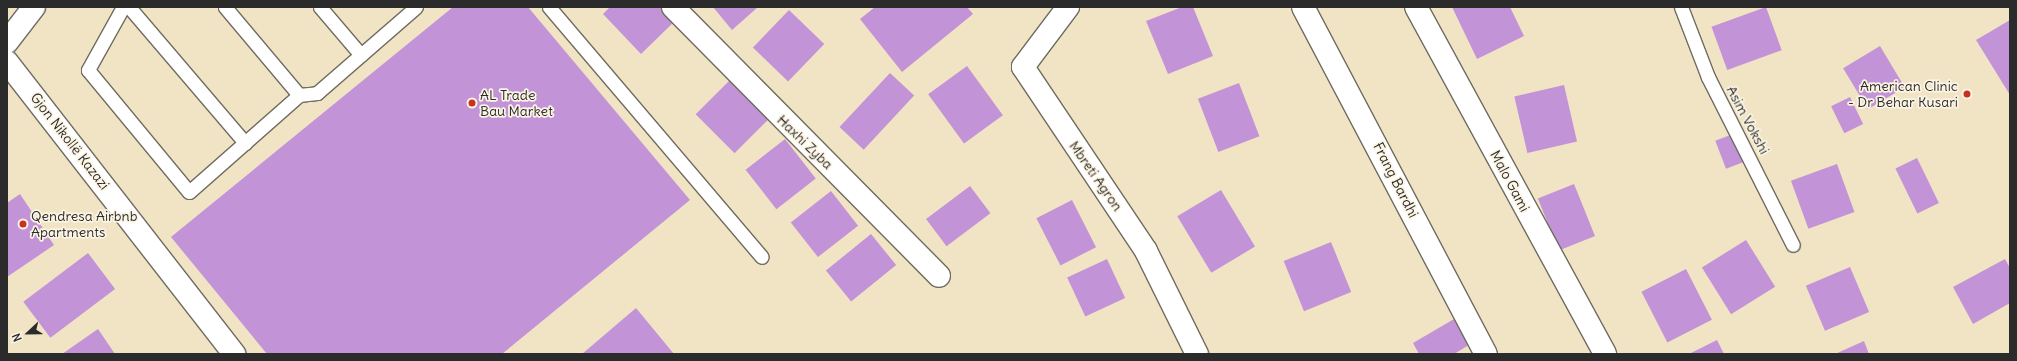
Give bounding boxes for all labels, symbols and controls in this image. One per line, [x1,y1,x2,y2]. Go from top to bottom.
place label: American Clinic - Dr Behar Kusari [1848,78,1958,110]
street label: Asim Vokshi [1723,83,1773,157]
place label: AL Trade Bau Market [480,87,553,120]
marker: American Clinic - Dr Behar Kusari [1961,88,1973,100]
street label: Gjon Nikollë Kazazi [27,89,113,193]
marker: AL Trade Bau Market [467,98,477,108]
street label: Haxhi Zyba [774,111,836,173]
street label: Mbreti Agron [1066,138,1126,214]
street label: Frang Bardhi [1370,140,1422,220]
street label: Malo Gami [1487,147,1533,215]
place label: Qendresa Airbnb Apartments [31,208,137,240]
marker: Qendresa Airbnb Apartments [18,219,28,229]
north arrow [8,313,48,353]
text: N [9,331,25,344]

